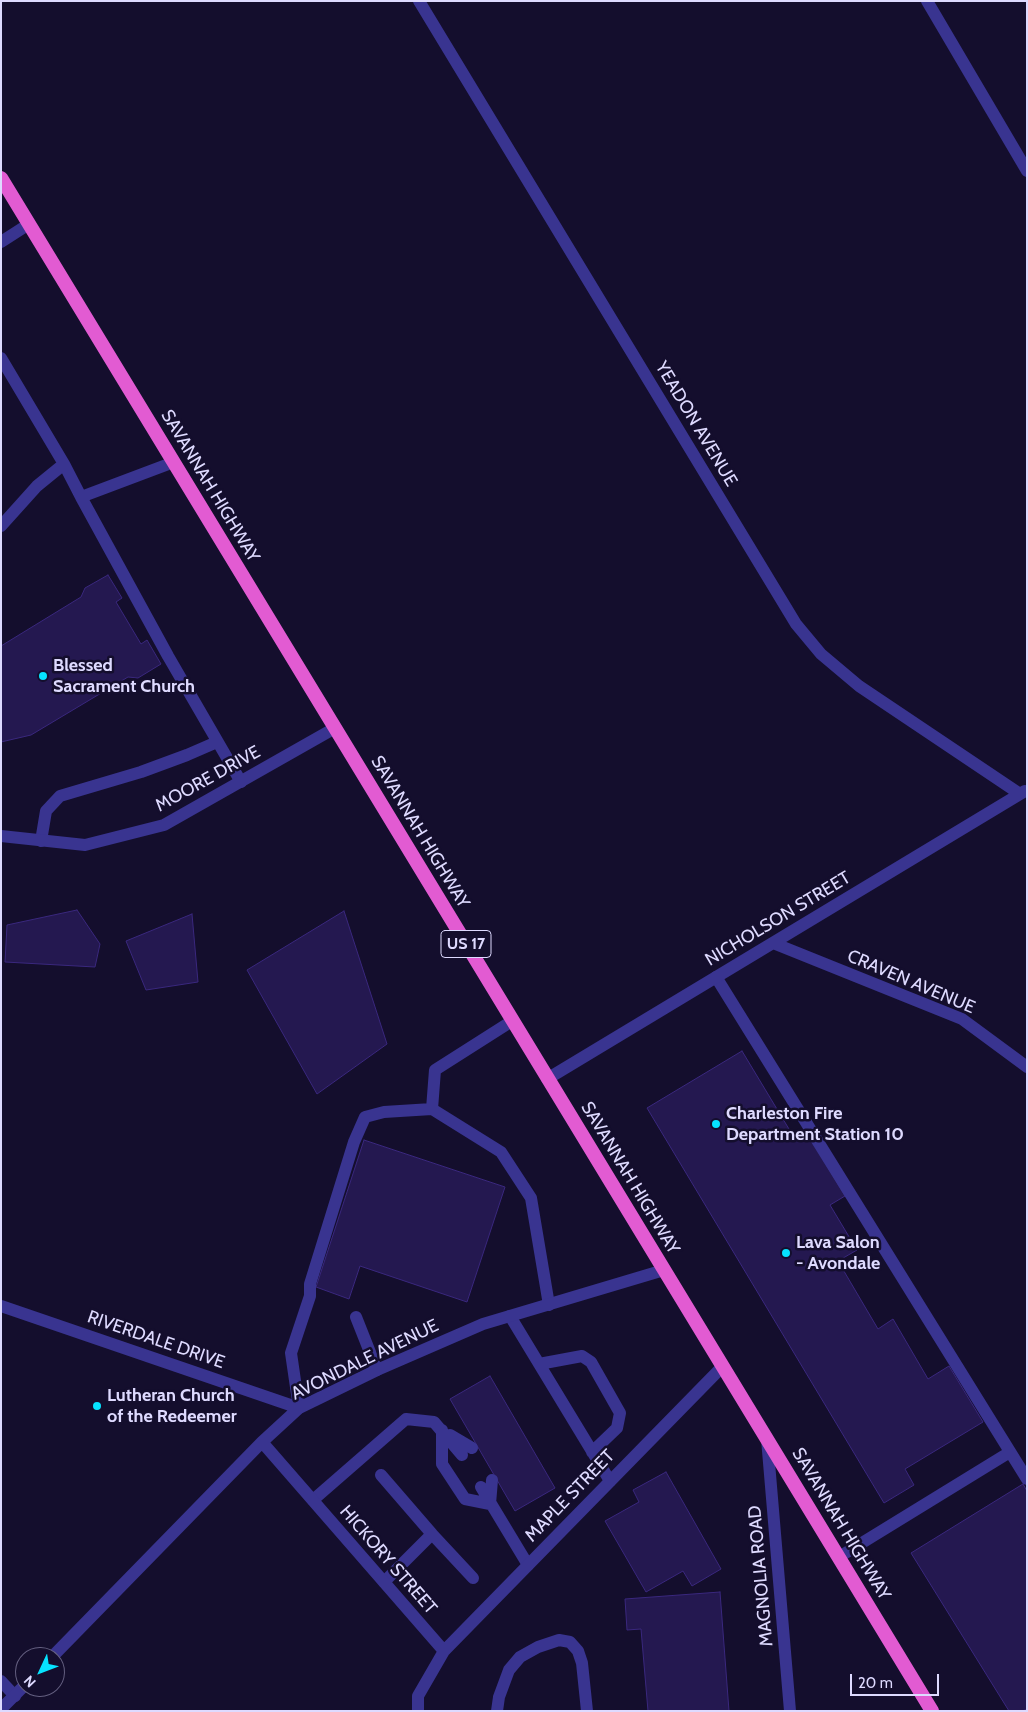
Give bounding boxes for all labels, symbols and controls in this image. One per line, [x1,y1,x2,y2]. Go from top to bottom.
street label: YEADON AVENUE [650,358,742,490]
street label: SAVANNAH HIGHWAY [156,406,264,566]
place label: Blessed Sacrament Church [53,655,195,698]
marker: Blessed Sacrament Church [37,670,49,682]
street label: MOORE DRIVE [152,741,264,817]
street label: SAVANNAH HIGHWAY [366,752,474,912]
street label: NICHOLSON STREET [701,867,855,971]
road number: US 17 [441,931,491,958]
street label: CRAVEN AVENUE [844,945,978,1019]
street label: SAVANNAH HIGHWAY [576,1098,684,1258]
place label: Charleston Fire Department Station 10 [726,1103,904,1146]
marker: Charleston Fire Department Station 10 [710,1118,722,1130]
place label: Lava Salon - Avondale [796,1232,880,1274]
marker: Lava Salon - Avondale [780,1247,792,1259]
street label: RIVERDALE DRIVE [85,1306,227,1374]
street label: AVONDALE AVENUE [288,1315,442,1405]
place label: Lutheran Church of the Redeemer [107,1385,237,1428]
marker: Lutheran Church of the Redeemer [91,1400,103,1412]
street label: SAVANNAH HIGHWAY [787,1444,895,1604]
street label: MAPLE STREET [521,1446,619,1546]
street label: HICKORY STREET [335,1501,441,1619]
street label: MAGNOLIA ROAD [744,1505,778,1647]
north arrow [15,1647,65,1697]
scale bar [853,1664,942,1696]
text: N [20,1672,40,1691]
text: 20 m [858,1674,893,1692]

